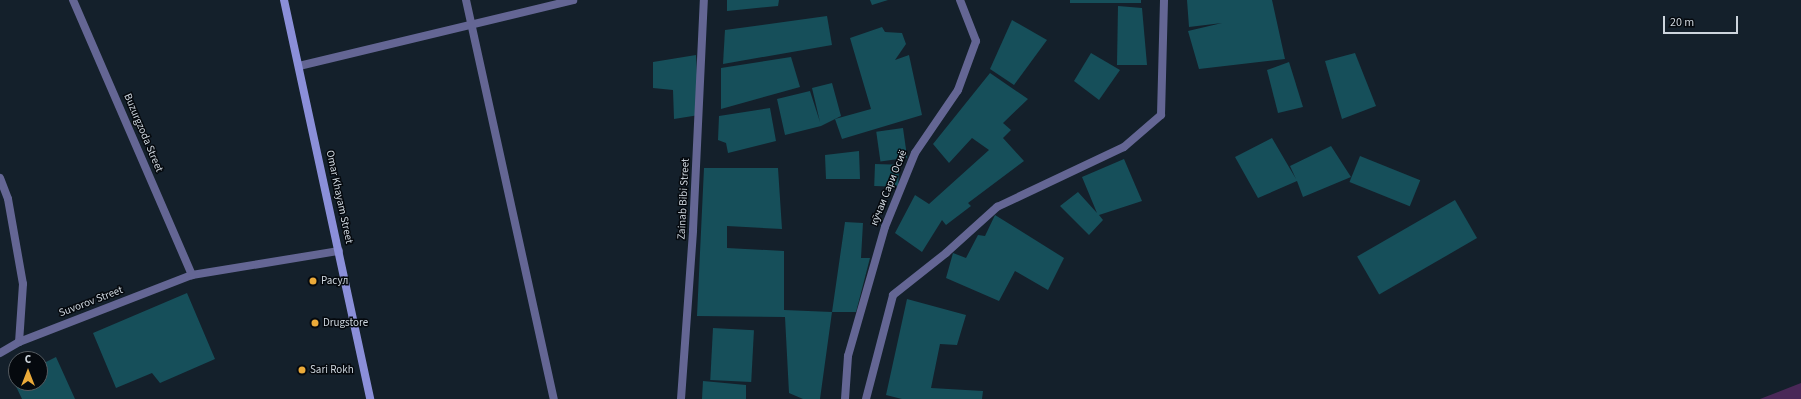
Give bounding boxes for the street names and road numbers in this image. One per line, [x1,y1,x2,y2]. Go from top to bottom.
street label: Buzurgzoda Street [121,92,165,174]
street label: кӯчаи Сари Осиё [868,148,910,228]
street label: Omar Khayam Street [323,149,355,245]
street label: Zainab Bibi Street [675,158,693,240]
street label: Suvorov Street [57,284,125,320]

